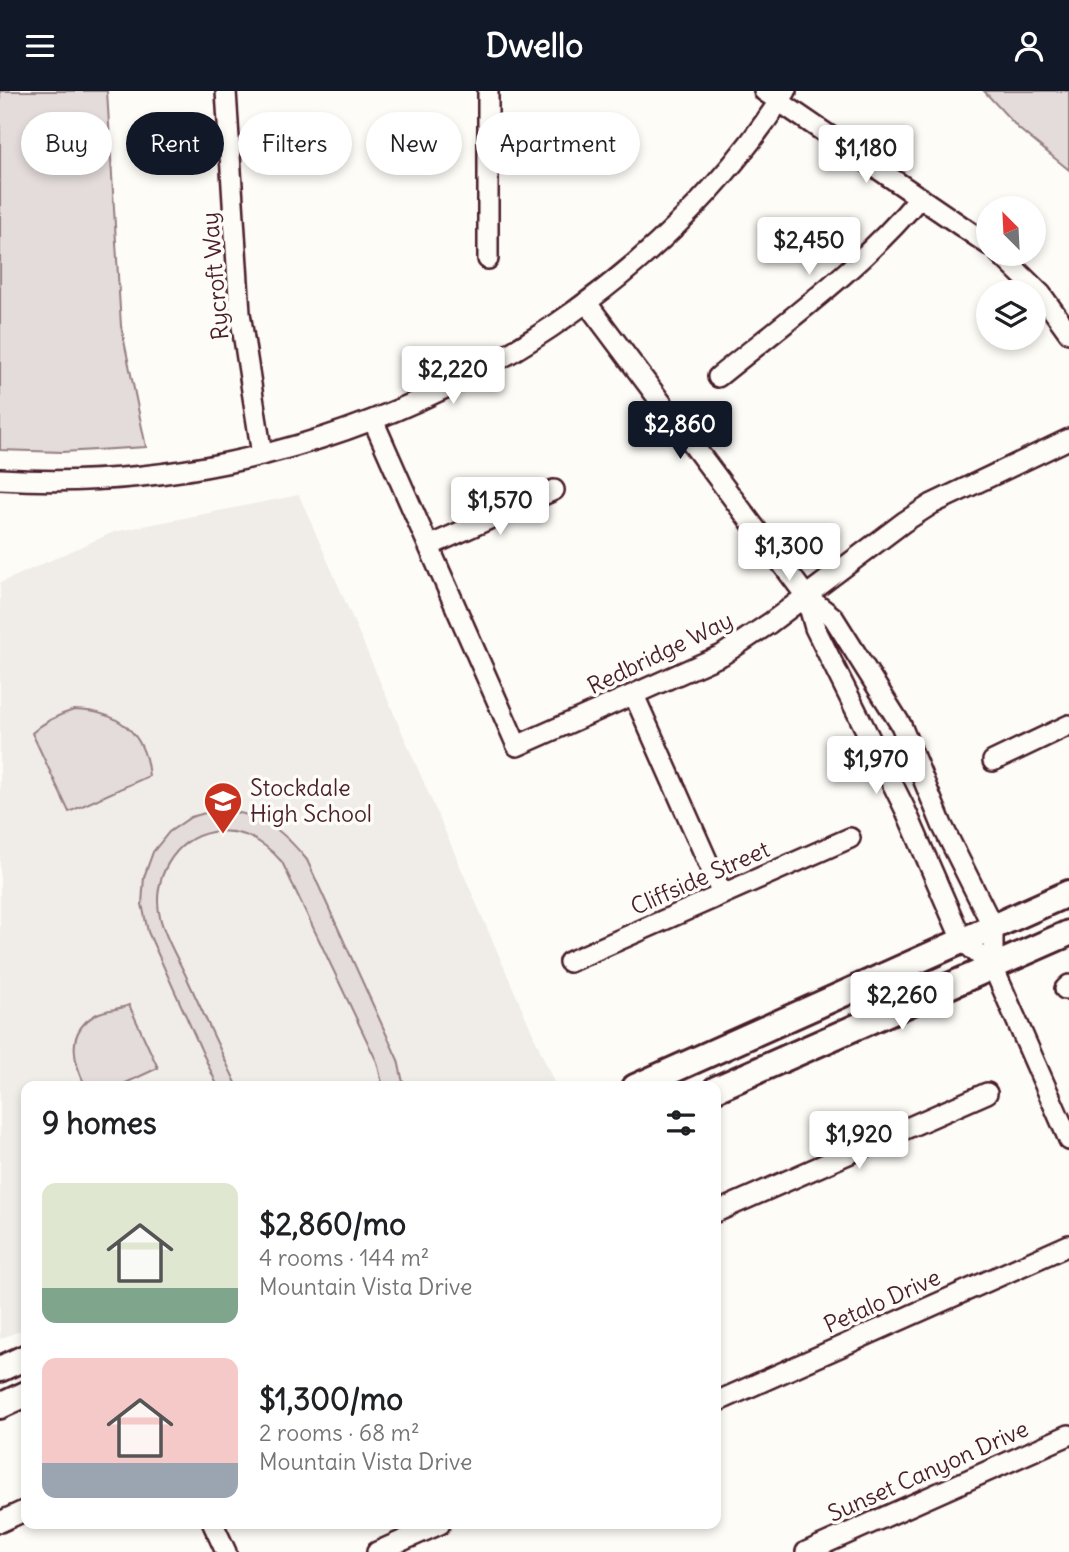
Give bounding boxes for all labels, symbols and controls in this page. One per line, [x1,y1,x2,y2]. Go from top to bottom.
text: Dwello [486,25,583,66]
icon: menu [21,27,59,65]
icon: person [1010,27,1048,65]
chip: Buy [21,112,112,175]
chip: Rent [126,112,224,175]
chip: Filters [238,112,352,175]
chip: New [366,112,462,175]
chip: Apartment [476,112,640,175]
pin: $1,180 [809,125,923,185]
text: $1,180 [835,133,897,162]
north arrow [976,196,1046,266]
map controls [976,196,1046,350]
street label: Rycroft Way [194,211,235,341]
pin: $2,450 [752,218,866,277]
text: $2,450 [773,225,845,254]
button: layers [976,280,1046,350]
pin: $2,220 [396,347,510,406]
text: $2,220 [418,354,488,383]
pin: $2,860 [623,401,737,461]
text: $2,860 [644,409,716,438]
pin: $1,570 [443,477,557,537]
text: $1,570 [467,485,533,514]
pin: $1,300 [732,524,846,583]
text: $1,300 [754,531,824,560]
street label: Redbridge Way [583,605,737,700]
pin: $1,970 [819,737,933,796]
text: $1,970 [843,744,909,773]
place label: Stockdale High School [250,773,372,828]
school or university icon: Stockdale High School [202,780,244,835]
street label: Cliffside Street [626,834,774,921]
pin: $2,260 [845,972,959,1032]
text: $2,260 [866,980,938,1009]
text: 9 homes [42,1104,157,1142]
icon: filters [662,1104,700,1142]
pin: $1,920 [802,1111,916,1171]
text: $1,920 [825,1119,893,1148]
text: $2,860/mo [259,1205,406,1243]
icon: home [98,1211,182,1295]
text: 4 rooms · 144 m² [259,1243,429,1272]
street label: Petalo Drive [819,1262,944,1339]
text: Mountain Vista Drive [259,1272,473,1301]
text: $1,300/mo [259,1380,403,1418]
icon: home [98,1386,182,1470]
street label: Sunset Canyon Drive [823,1413,1032,1528]
text: 2 rooms · 68 m² [259,1418,420,1447]
text: Mountain Vista Drive [259,1447,473,1476]

